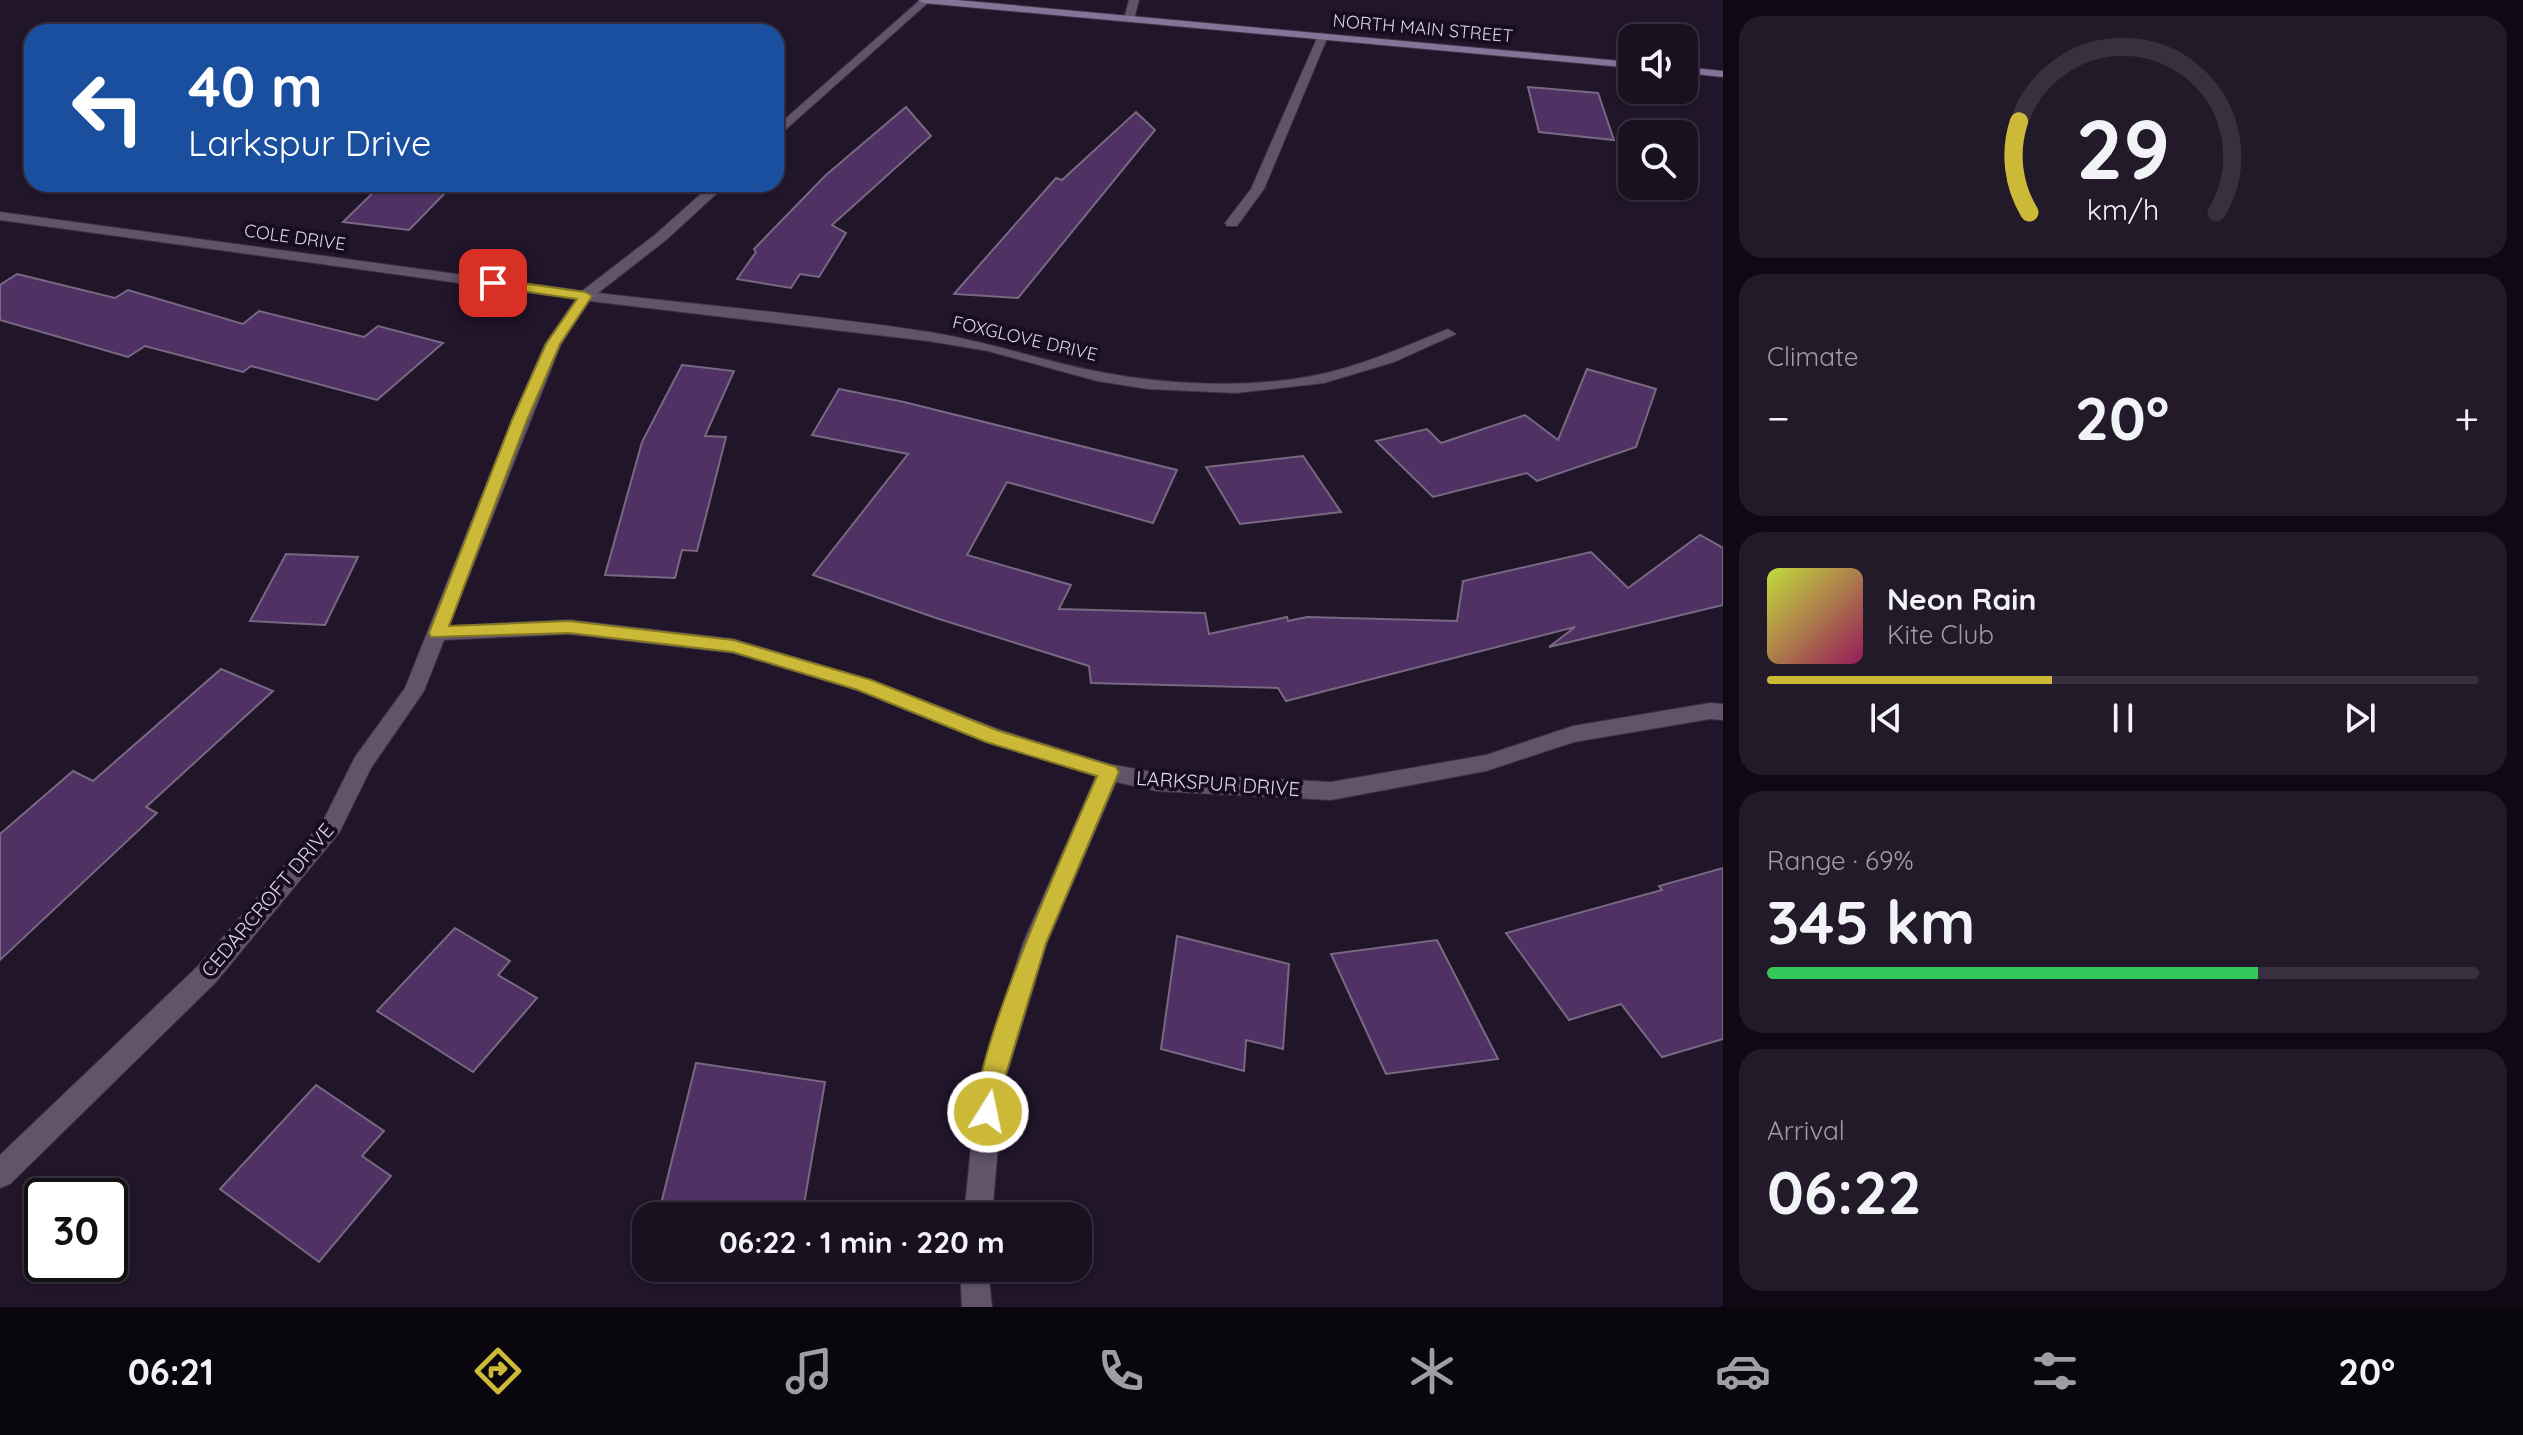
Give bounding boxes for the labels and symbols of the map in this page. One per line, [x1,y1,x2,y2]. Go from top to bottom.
street label: NORTH MAIN STREET [1332,9,1514,47]
street label: COLE DRIVE [243,219,347,255]
pin [459,249,527,317]
street label: FOXGLOVE DRIVE [950,310,1100,366]
street label: LARKSPUR DRIVE [1135,765,1301,801]
street label: CEDARCROFT DRIVE [195,818,339,982]
position arrow [946,1070,1030,1154]
speed limit sign: 30 [24,1178,128,1282]

